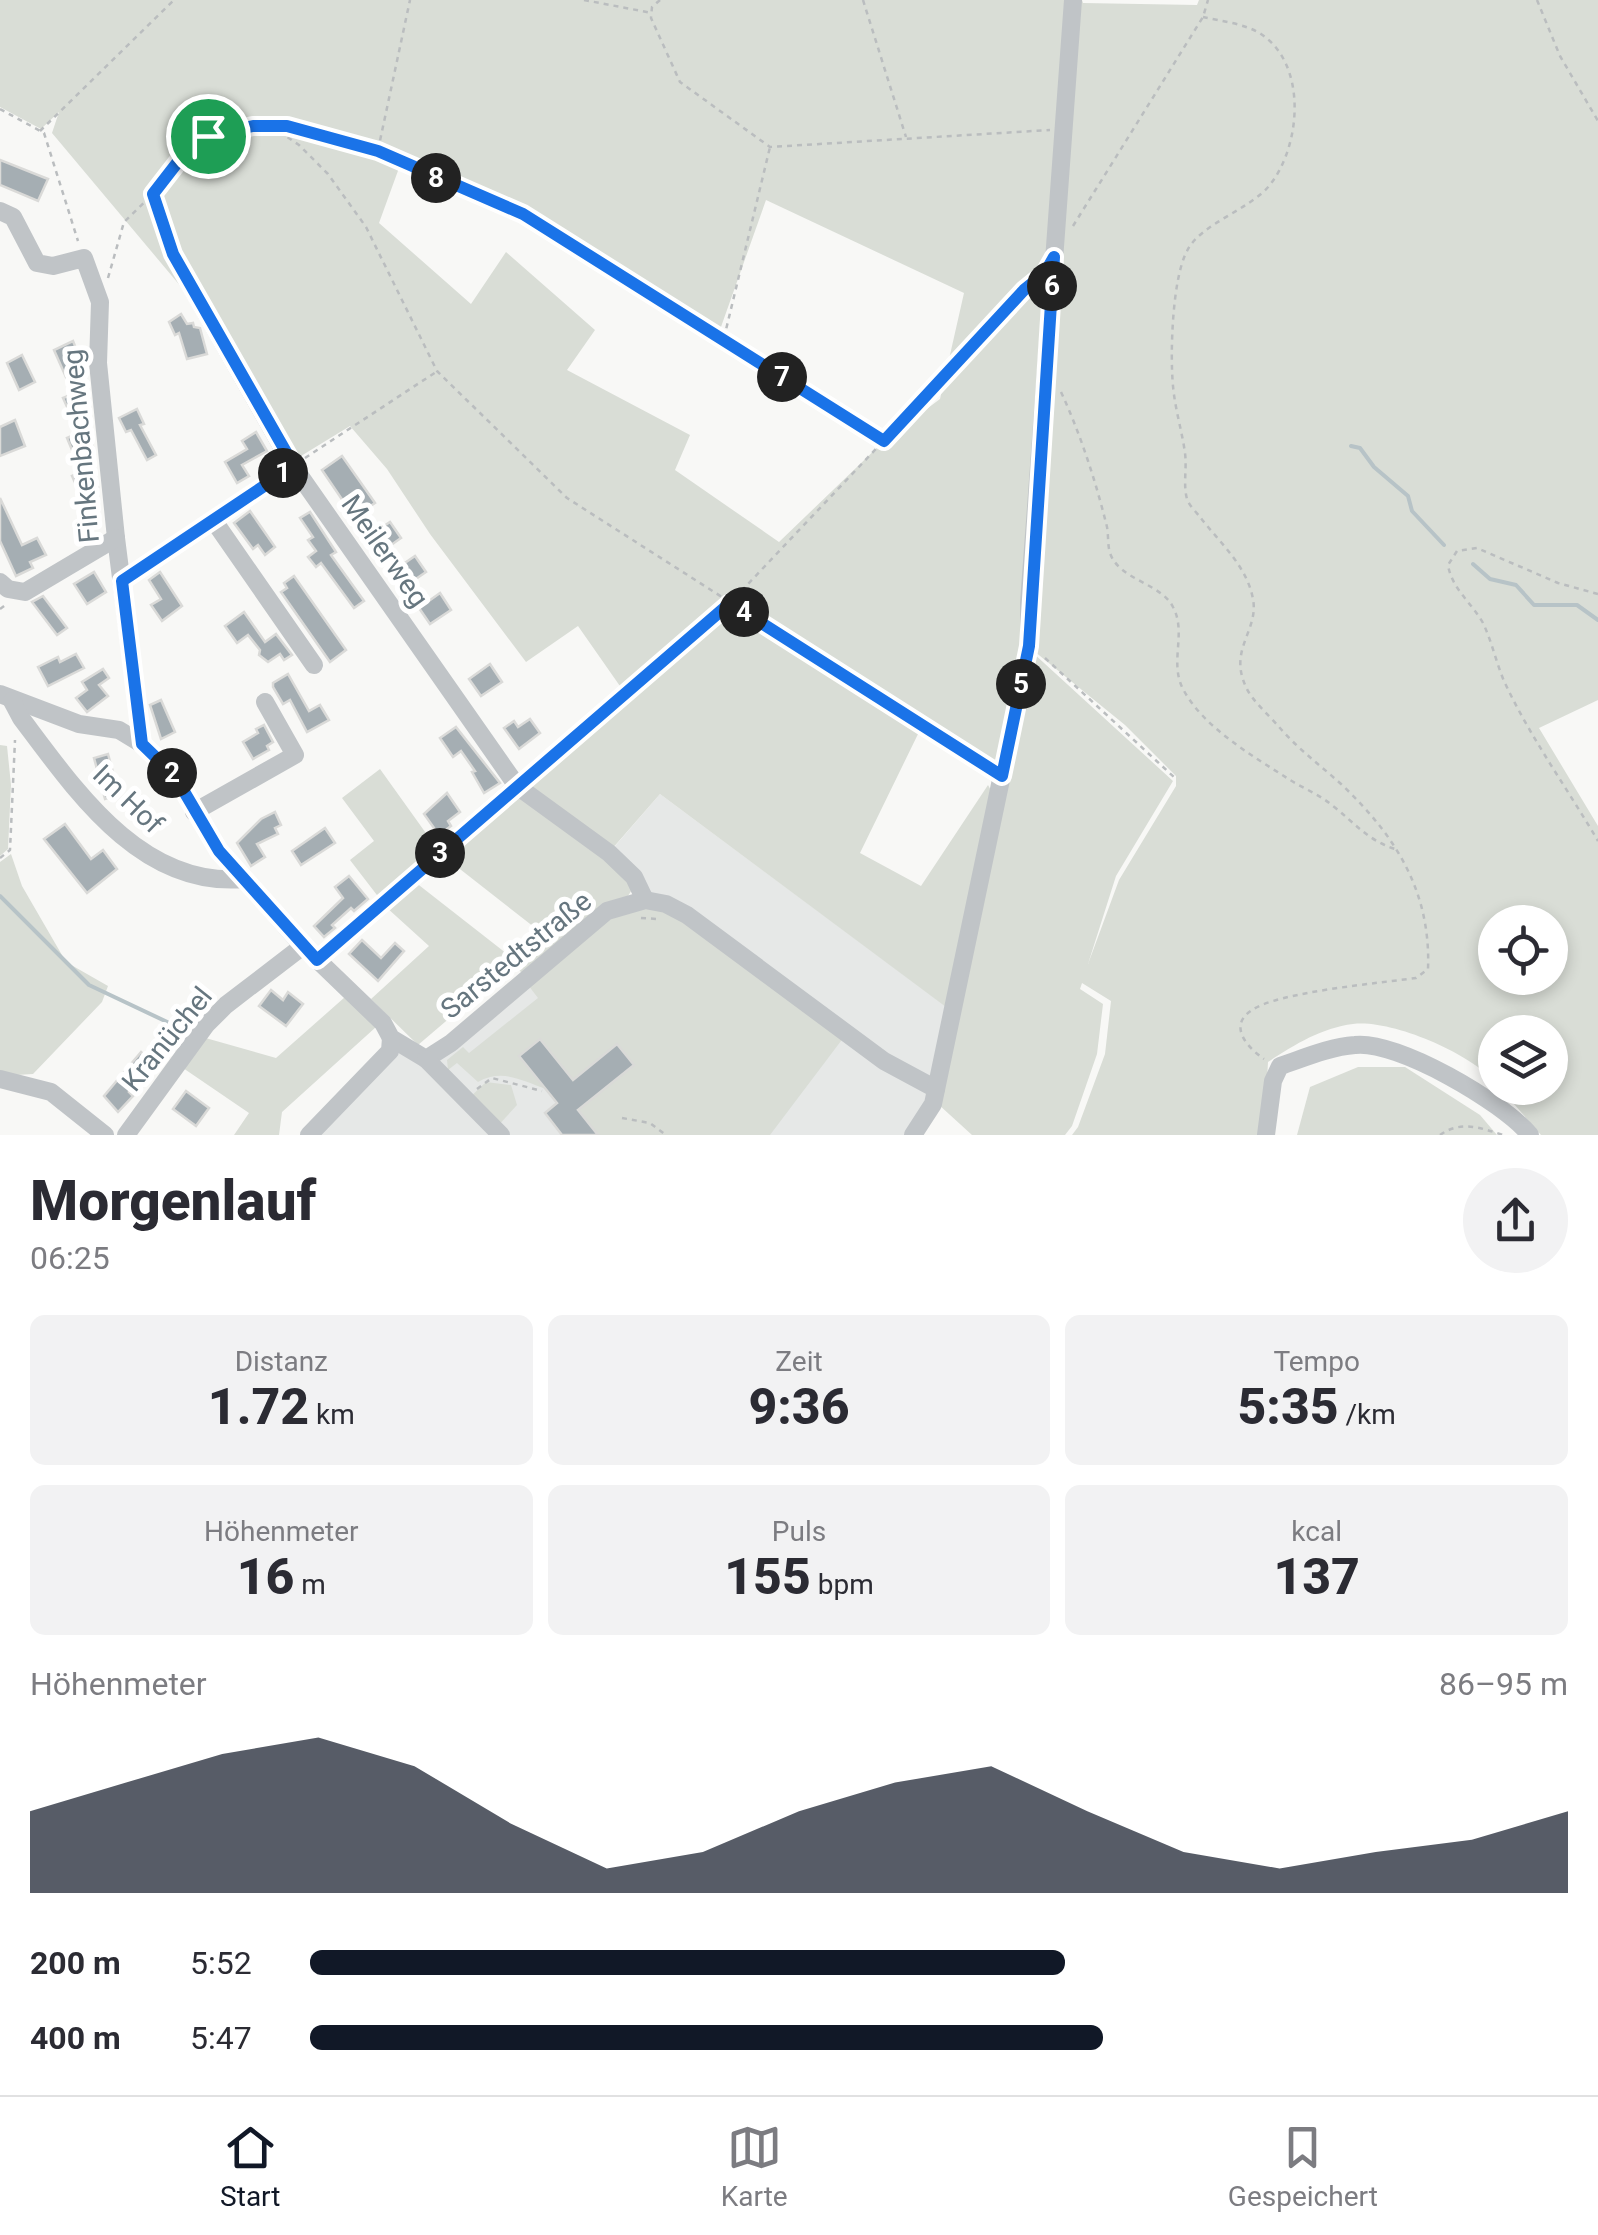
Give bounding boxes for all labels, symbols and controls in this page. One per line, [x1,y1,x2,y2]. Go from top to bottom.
pin [166,94,251,179]
icon: arrive [181,109,236,164]
pin: 8 [411,153,461,203]
text: 8 [428,161,444,194]
pin: 6 [1027,261,1077,311]
text: 6 [1044,269,1060,302]
street label: Finkenbachweg [56,348,106,544]
pin: 7 [757,352,807,402]
text: 7 [774,360,790,393]
pin: 1 [258,448,308,498]
text: 1 [275,456,291,489]
street label: Meilerweg [334,489,436,613]
pin: 4 [719,587,769,637]
text: 4 [736,595,752,628]
pin: 5 [996,659,1046,709]
text: 5 [1013,667,1029,700]
pin: 2 [147,748,197,798]
text: 2 [164,756,180,789]
street label: Im Hof [86,758,170,841]
pin: 3 [415,828,465,878]
text: 3 [432,836,448,869]
street label: Sarstedtstraße [434,884,598,1026]
map controls [1478,905,1568,1105]
button: locate [1478,905,1568,995]
street label: Kranüchel [115,980,219,1098]
button: layers [1478,1015,1568,1105]
button: share [1463,1168,1568,1273]
text: Morgenlauf [30,1169,316,1233]
text: 06:25 [30,1239,110,1277]
text: Distanz [235,1345,328,1378]
text: Zeit [775,1345,823,1378]
text: Tempo [1273,1345,1360,1378]
text: 1.72 [208,1378,309,1436]
text: 9:36 [748,1378,850,1436]
text: 5:35 [1238,1378,1339,1436]
text: km [309,1398,355,1431]
text: /km [1339,1398,1396,1431]
text: Höhenmeter [204,1515,359,1548]
text: Puls [772,1515,826,1548]
text: kcal [1291,1515,1342,1548]
text: 16 [237,1548,294,1606]
text: 155 [724,1548,811,1606]
text: 137 [1273,1548,1360,1606]
text: m [294,1568,326,1601]
text: bpm [811,1568,874,1601]
text: Höhenmeter [30,1665,207,1703]
text: 86–95 m [1439,1665,1568,1703]
text: 200 m [30,1944,121,1982]
text: 5:52 [190,1944,252,1982]
text: 400 m [30,2019,121,2057]
text: 5:47 [190,2019,252,2057]
tab: Start [220,2120,280,2213]
tab: Karte [721,2120,788,2213]
tab: Gespeichert [1228,2120,1378,2213]

